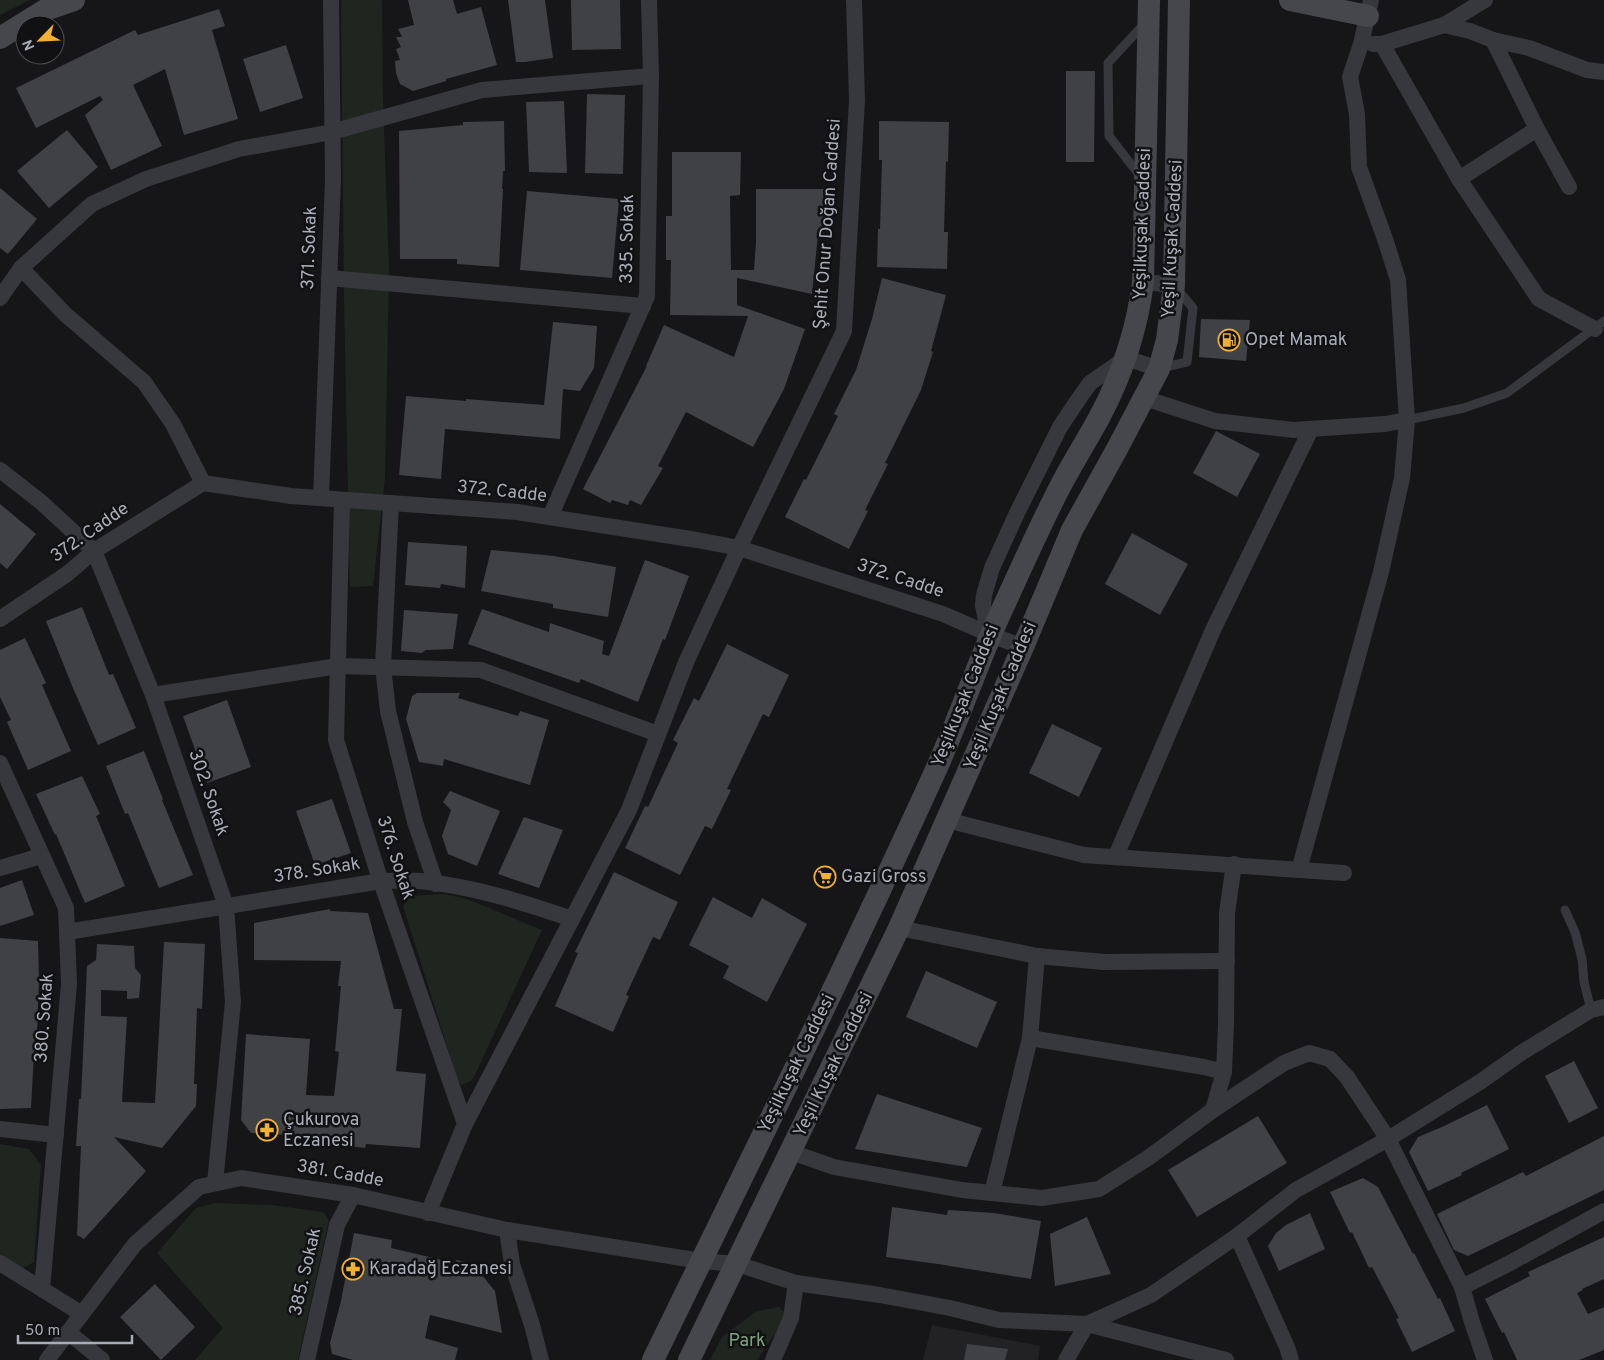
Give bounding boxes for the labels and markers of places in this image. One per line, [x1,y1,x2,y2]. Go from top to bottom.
fuel station icon: Opet Mamak [1217,328,1241,352]
place label: Opet Mamak [1245,329,1347,352]
supermarket icon: Gazi Gross [813,865,837,889]
place label: Gazi Gross [841,866,926,889]
place label: Çukurova Eczanesi [283,1109,359,1153]
pharmacy icon: Çukurova Eczanesi [255,1118,279,1142]
pharmacy icon: Karadağ Eczanesi [341,1257,365,1281]
place label: Karadağ Eczanesi [369,1258,512,1281]

